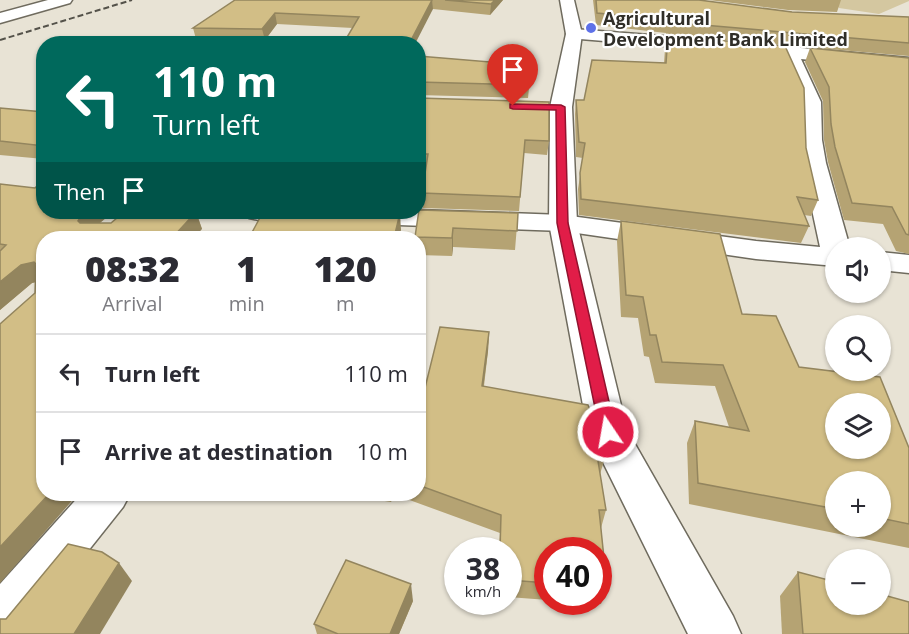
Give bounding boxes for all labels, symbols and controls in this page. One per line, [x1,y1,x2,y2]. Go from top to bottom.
place label: Agricultural Development Bank Limited [603,6,848,51]
marker: Agricultural Development Bank Limited [584,21,598,35]
pin [487,44,538,106]
text: 110 m [153,52,277,109]
icon: arrive [496,53,529,86]
icon: left [54,60,132,138]
text: Turn left [153,106,260,143]
icon: arrive [117,174,150,207]
text: Then [54,176,105,206]
map controls [825,237,891,615]
button: sound [825,237,891,303]
text: 08:32 [85,244,180,293]
text: 1 [236,244,257,293]
text: 120 [314,244,377,293]
text: Arrival [102,290,163,317]
text: min [229,290,265,317]
text: m [336,290,355,317]
button: search [825,315,891,381]
icon: left [54,357,87,390]
text: Turn left [105,358,200,388]
text: 110 m [344,358,408,388]
button: layers [825,393,891,459]
position arrow [576,400,640,464]
icon: arrive [54,435,87,468]
text: Arrive at destination [105,436,333,466]
text: 10 m [357,436,408,466]
button: + [825,471,891,537]
speed limit sign: 40 [534,537,612,615]
text: 38 [466,548,500,589]
button: − [825,549,891,615]
text: km/h [465,581,501,601]

